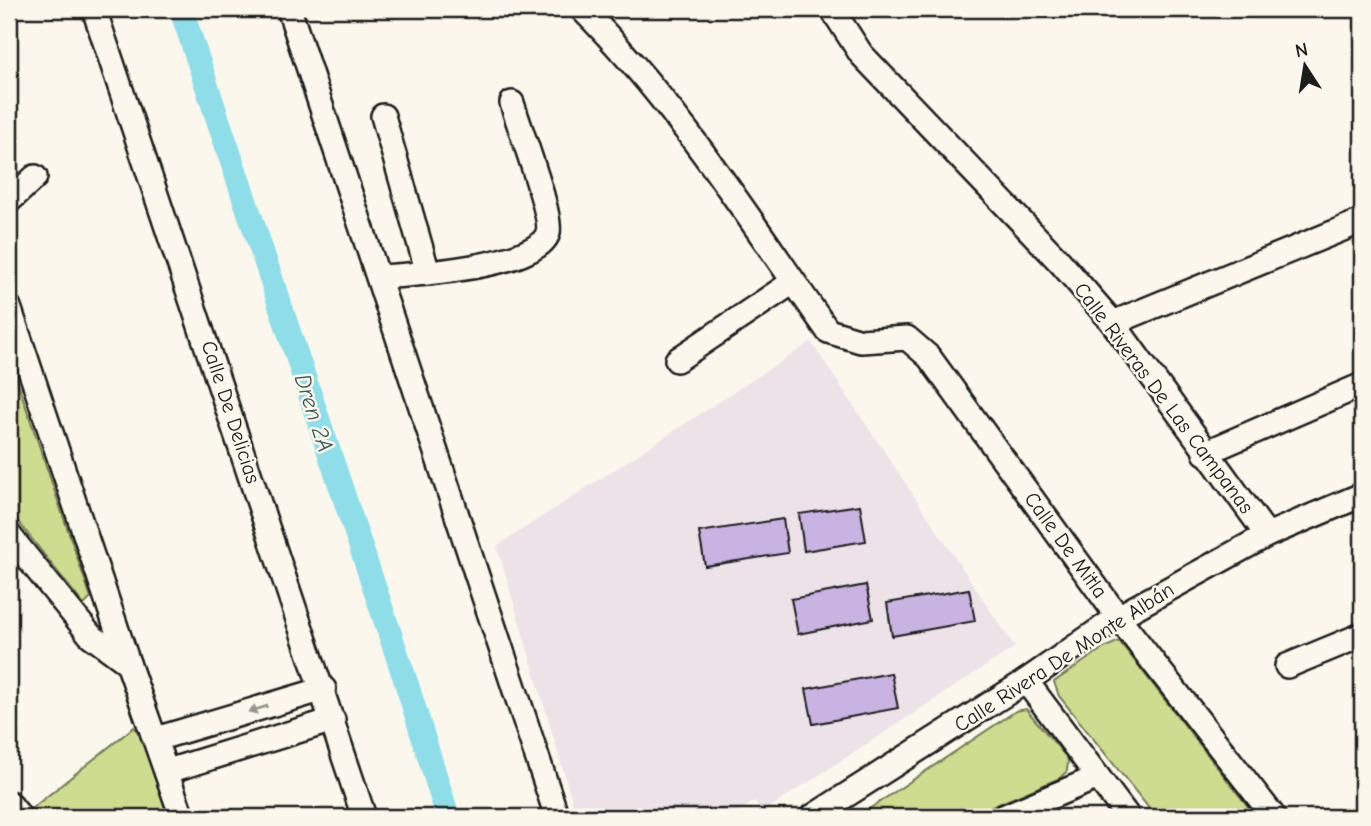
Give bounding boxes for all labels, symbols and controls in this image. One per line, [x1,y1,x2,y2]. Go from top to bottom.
north arrow [1270,32,1340,102]
text: N [1293,38,1310,62]
street label: Calle Riveras De Las Campanas [1069,278,1259,518]
street label: Calle De Delicias [197,338,265,486]
water label: Dren 2A [289,371,339,455]
street label: Calle De Mitla [1020,487,1112,603]
street label: Calle Rivera De Monte Albán [950,577,1178,737]
one-way arrow [247,704,268,714]

